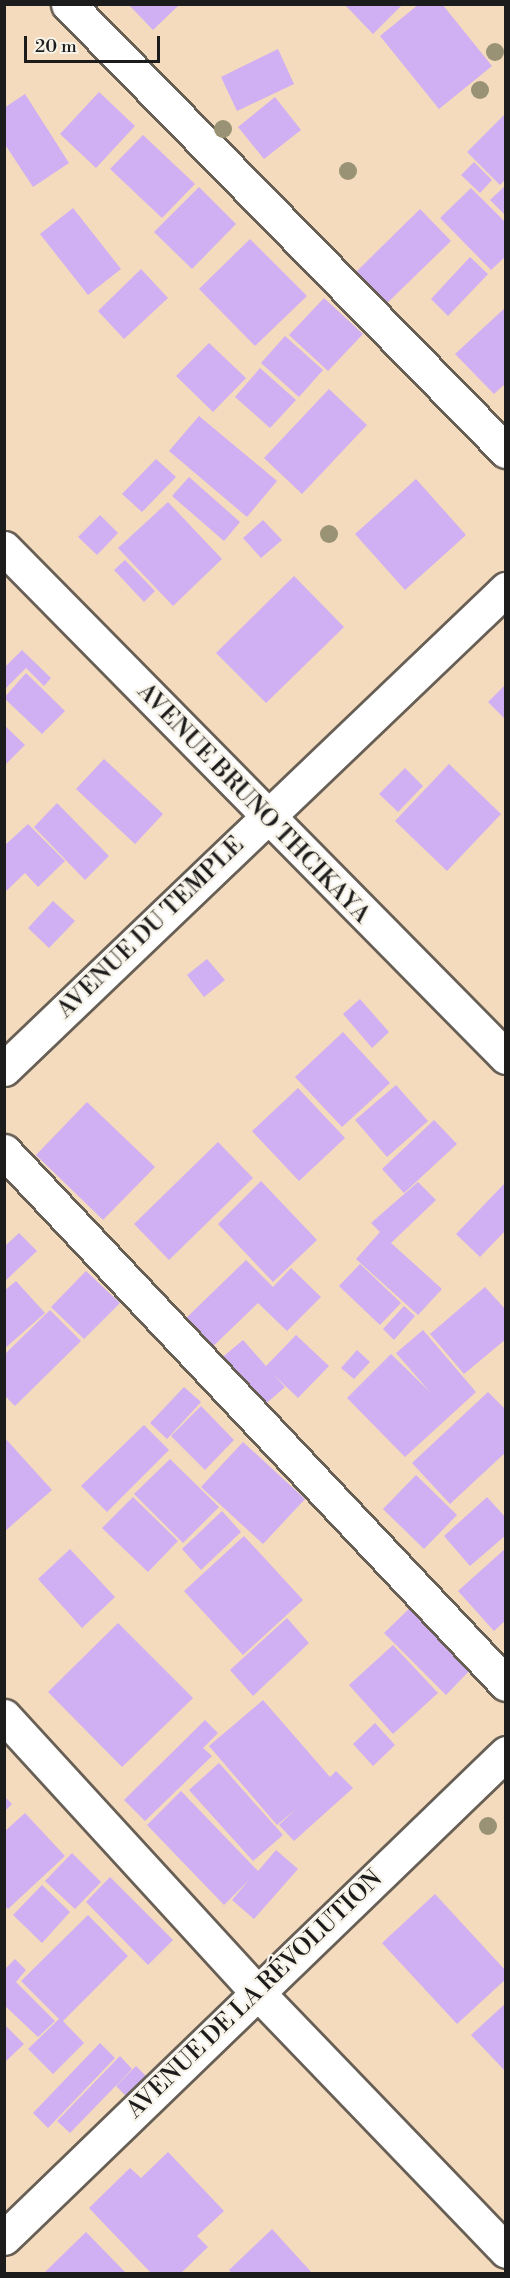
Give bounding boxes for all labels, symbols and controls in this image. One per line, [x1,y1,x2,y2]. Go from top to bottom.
scale bar [27,24,164,62]
text: 20 m [35,35,77,58]
street label: AVENUE BRUNO THCIKAYA [131,678,375,930]
street label: AVENUE DU TEMPLE [52,831,250,1025]
street label: AVENUE DE LA RÉVOLUTION [121,1865,389,2125]

